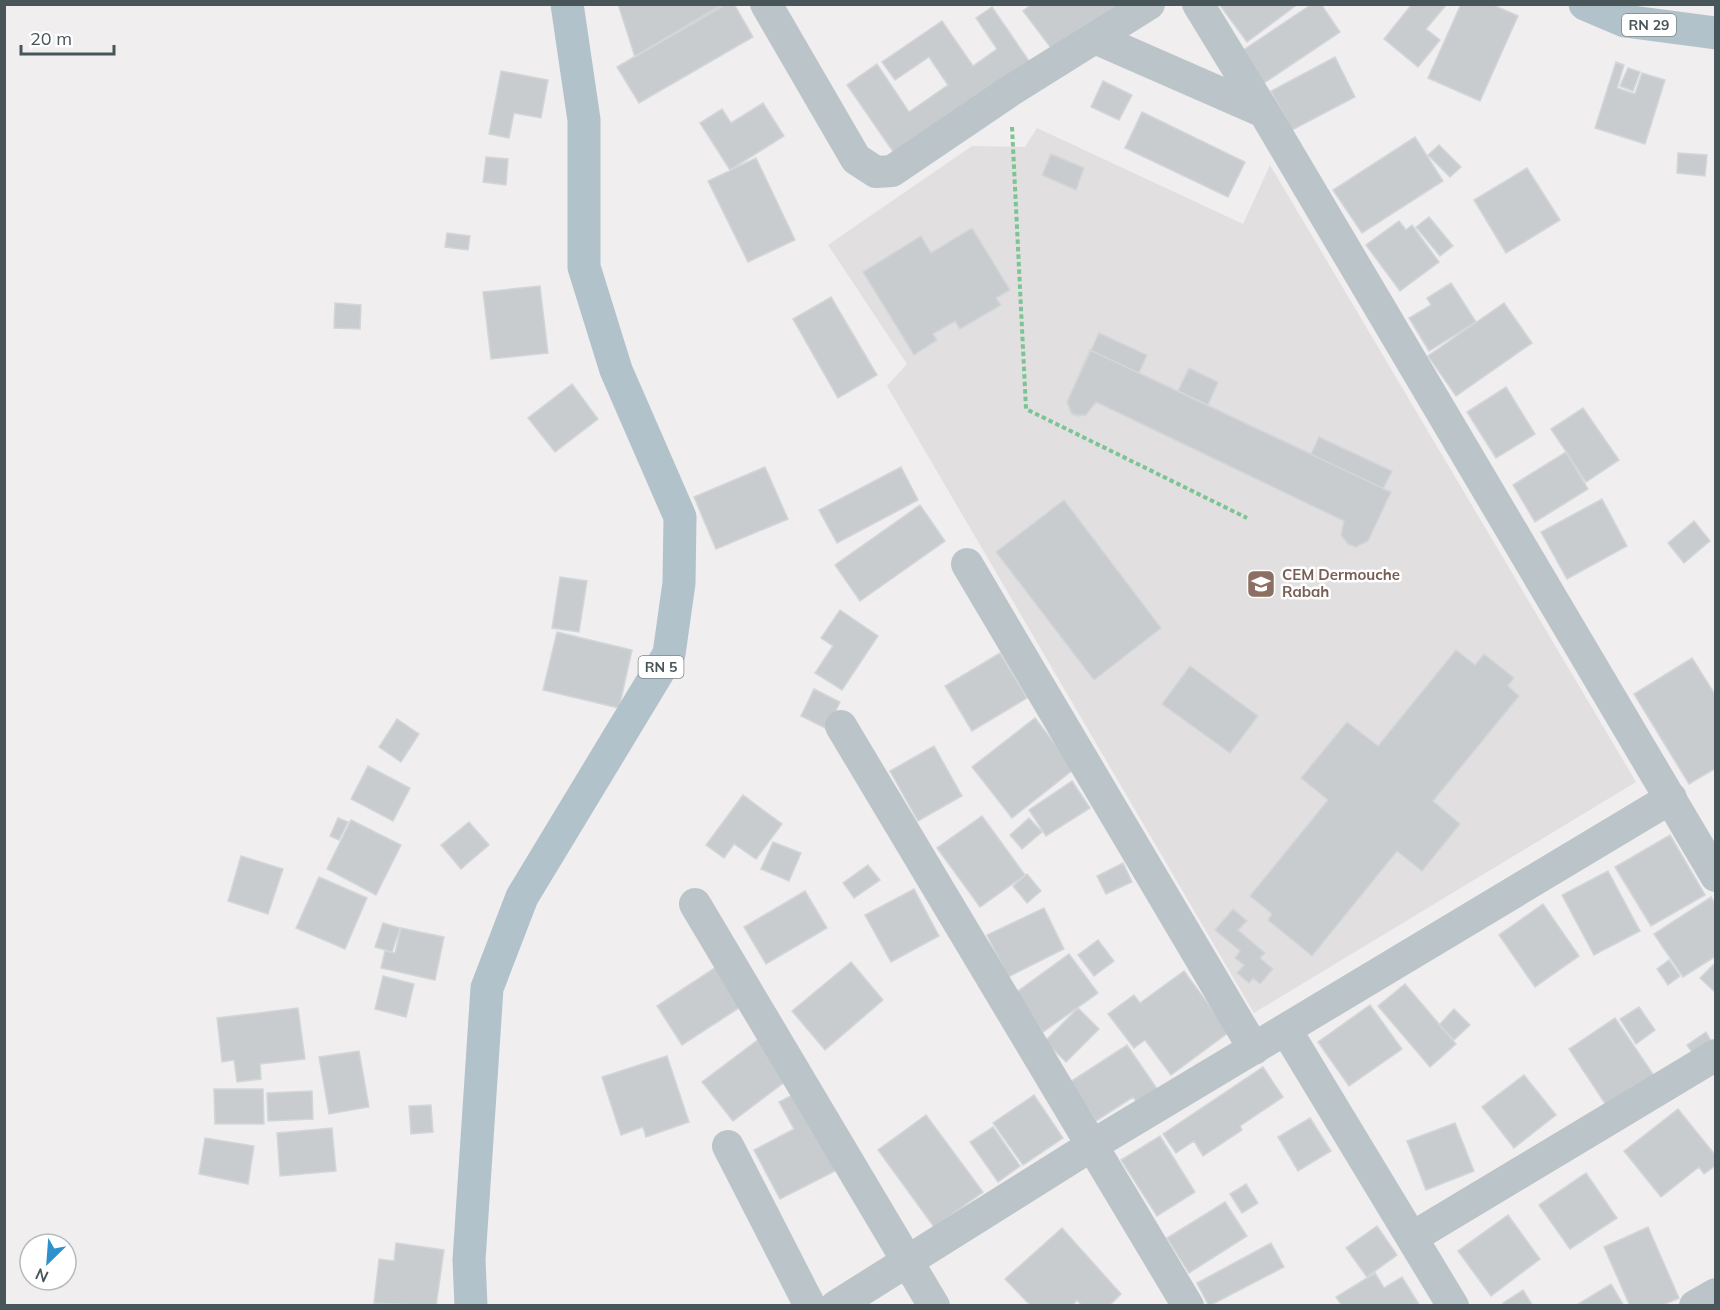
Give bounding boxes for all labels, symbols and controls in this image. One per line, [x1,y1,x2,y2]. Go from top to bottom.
road number: RN 29 [1622,14,1676,36]
scale bar [21,18,114,56]
text: 20 m [30,27,72,50]
place label: CEM Dermouche Rabah [1282,565,1400,601]
school or university icon: CEM Dermouche Rabah [1245,568,1277,600]
road number: RN 5 [638,656,684,678]
north arrow [18,1232,78,1292]
text: N [32,1264,51,1287]

